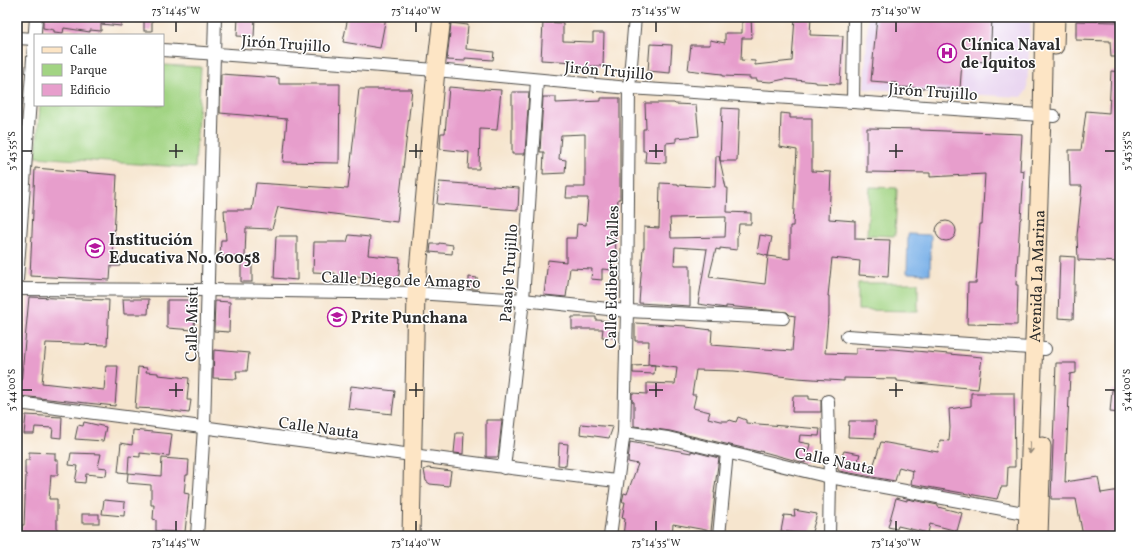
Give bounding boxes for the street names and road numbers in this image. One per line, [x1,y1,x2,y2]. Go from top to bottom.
street label: Jirón Trujillo [240,31,331,59]
street label: Jirón Trujillo [563,57,654,87]
street label: Jirón Trujillo [887,79,978,107]
street label: Calle Ediberto Valles [601,205,625,349]
street label: Avenida La Marina [1025,209,1052,343]
street label: Pasaje Trujillo [496,223,524,323]
street label: Calle Diego de Amagro [321,267,481,295]
street label: Calle Misti [181,286,205,362]
street label: Calle Nauta [277,412,360,446]
street label: Calle Nauta [793,443,877,481]

